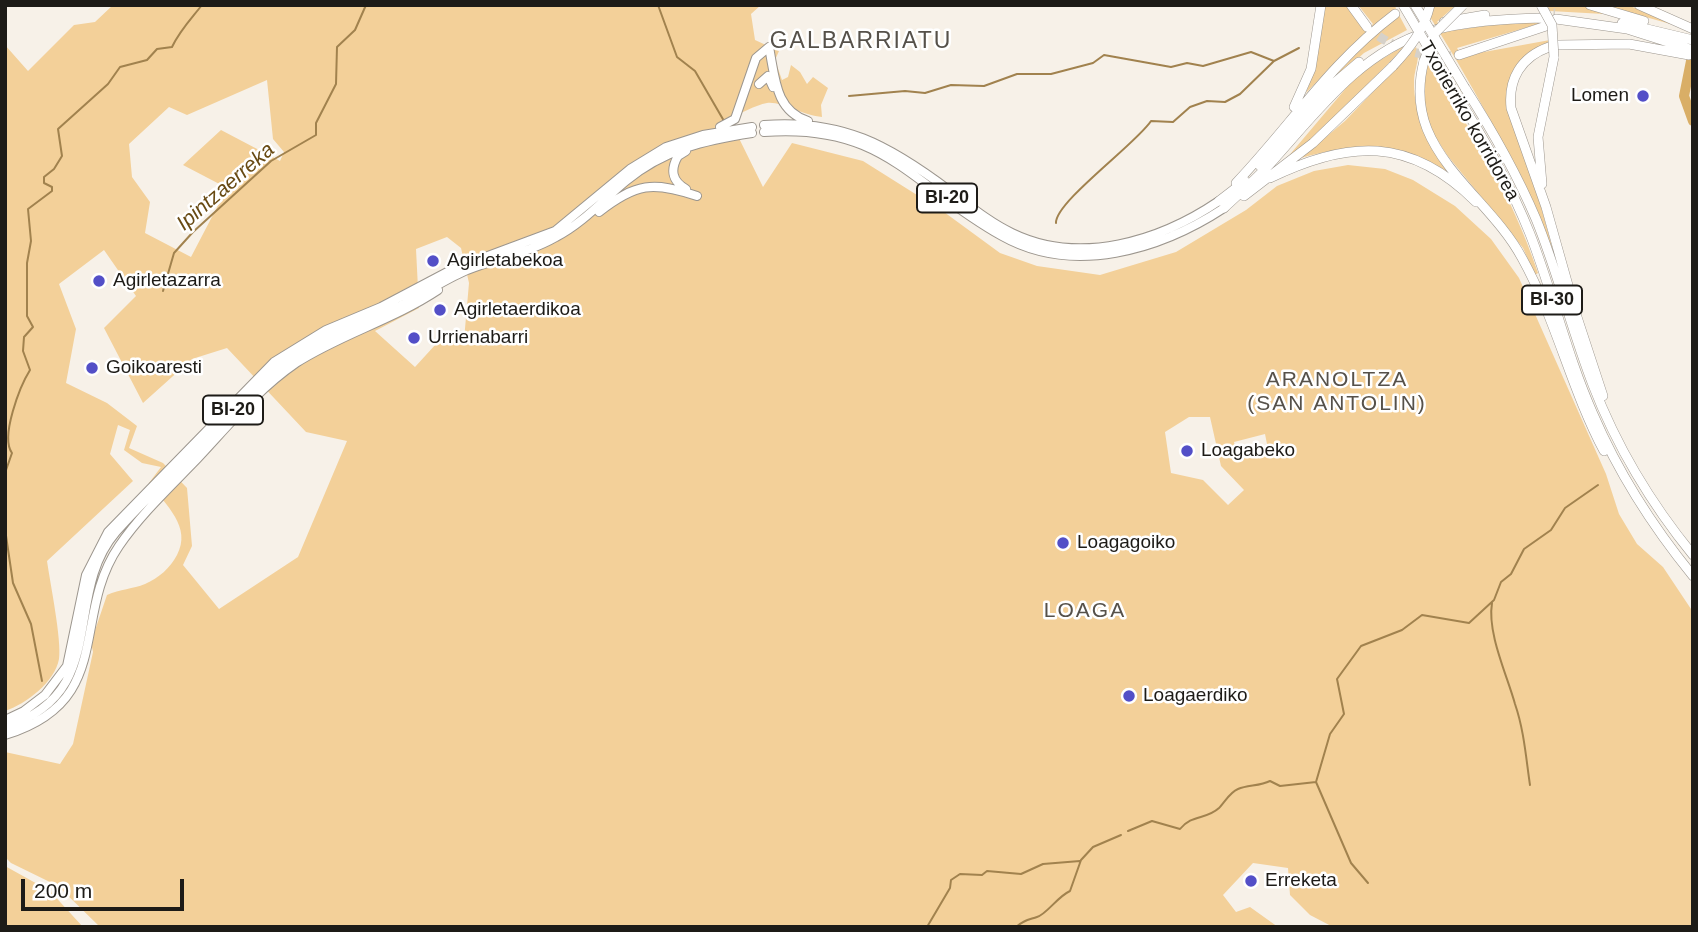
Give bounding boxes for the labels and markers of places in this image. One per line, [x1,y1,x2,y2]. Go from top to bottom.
place label: Lomen [1571,85,1629,107]
marker: Lomen [1635,88,1651,104]
place label: Agirletabekoa [447,250,563,272]
marker: Agirletabekoa [425,253,441,269]
place label: Agirletazarra [113,270,221,292]
marker: Agirletazarra [91,273,107,289]
place label: Agirletaerdikoa [454,299,581,321]
marker: Agirletaerdikoa [432,302,448,318]
place label: Urrienabarri [428,327,528,349]
marker: Urrienabarri [406,330,422,346]
place label: Goikoaresti [106,357,202,379]
marker: Goikoaresti [84,360,100,376]
place label: Loagabeko [1201,440,1295,462]
marker: Loagabeko [1179,443,1195,459]
place label: Loagagoiko [1077,532,1175,554]
marker: Loagagoiko [1055,535,1071,551]
place label: Loagaerdiko [1143,685,1248,707]
marker: Loagaerdiko [1121,688,1137,704]
place label: Erreketa [1265,870,1337,892]
marker: Erreketa [1243,873,1259,889]

